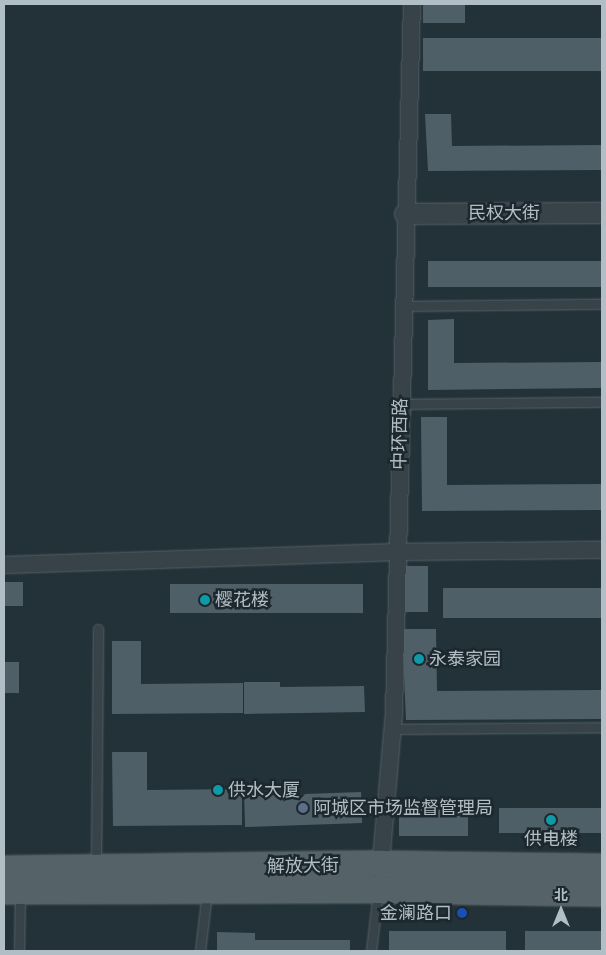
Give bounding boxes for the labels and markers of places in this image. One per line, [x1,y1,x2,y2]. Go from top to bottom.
place label: 樱花楼 [215,589,269,611]
marker: 樱花楼 [199,594,211,606]
place label: 永泰家园 [429,648,501,670]
marker: 永泰家园 [413,653,425,665]
place label: 供水大厦 [228,779,300,801]
marker: 供水大厦 [212,784,224,796]
place label: 阿城区市场监督管理局 [313,797,493,819]
marker: 阿城区市场监督管理局 [297,802,309,814]
marker: 供电楼 [545,814,557,826]
place label: 供电楼 [524,828,578,850]
place label: 金澜路口 [380,902,452,924]
marker: 金澜路口 [456,907,468,919]

